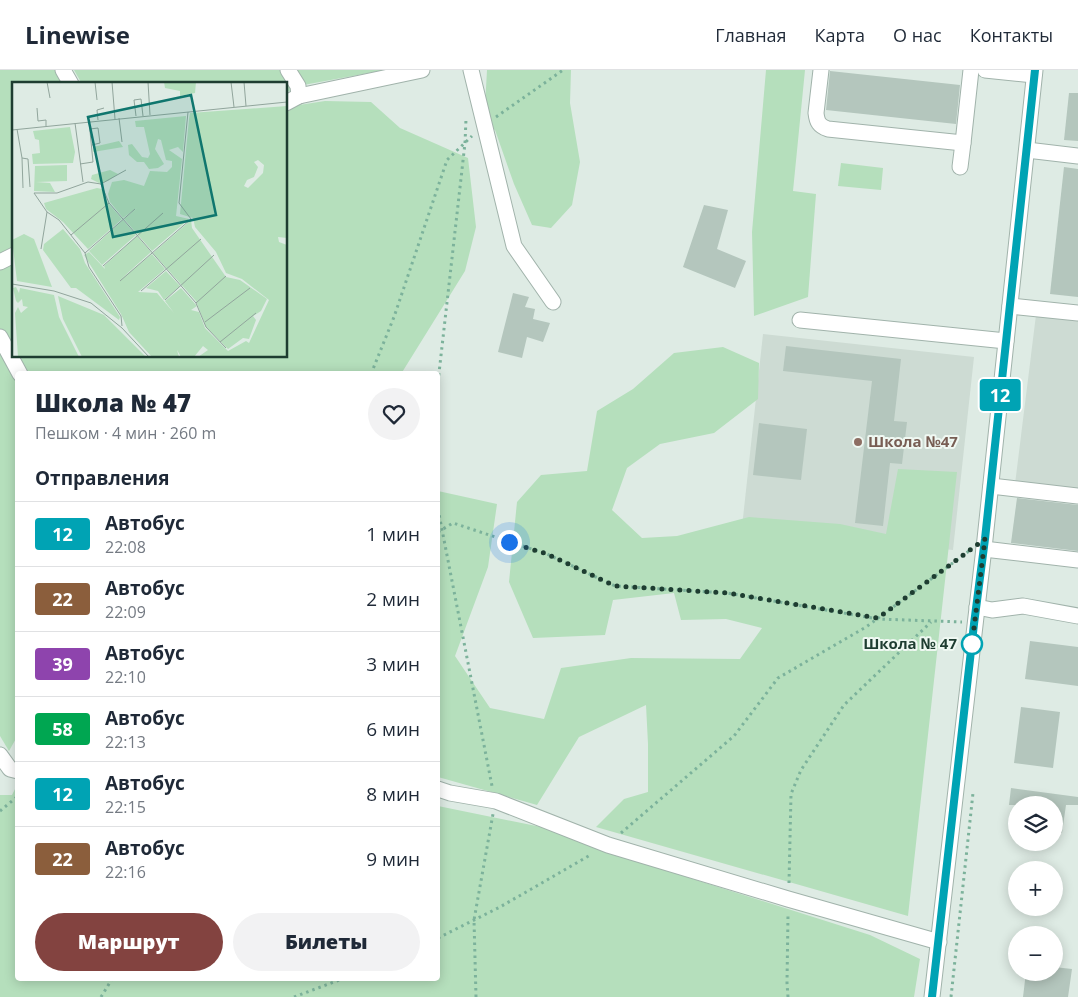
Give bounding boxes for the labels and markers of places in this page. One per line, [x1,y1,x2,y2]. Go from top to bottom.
place label: Школа №47 [868,431,958,451]
marker: Школа №47 [852,436,864,448]
place label: Школа № 47 [863,633,957,653]
marker: Школа № 47 [961,633,983,655]

